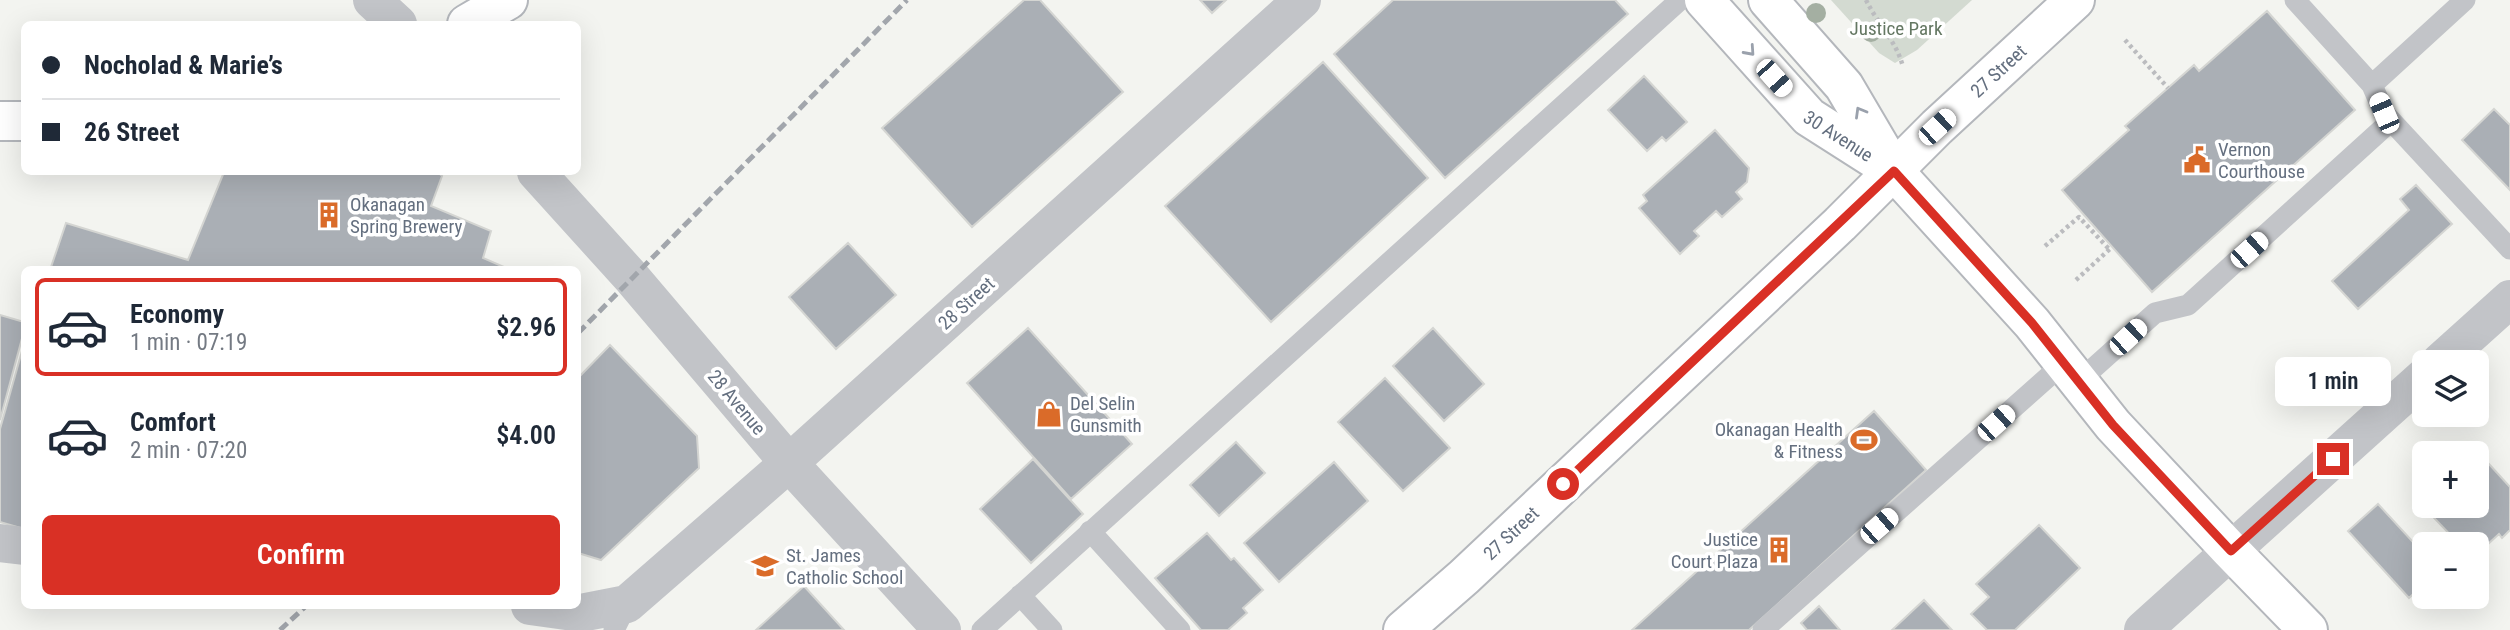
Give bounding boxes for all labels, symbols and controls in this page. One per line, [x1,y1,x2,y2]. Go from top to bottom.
park label: Justice Park [1850,17,1943,40]
street label: 27 Street [1966,40,2031,102]
one-way arrow [1741,43,1754,56]
text: Nocholad & Marie’s [84,50,283,80]
car [1753,55,1796,101]
car [2367,90,2402,136]
street label: 30 Avenue [1799,105,1877,167]
car [1915,105,1960,149]
one-way arrow [1855,107,1868,120]
text: 26 Street [84,117,180,147]
place label: Vernon Courthouse [2218,138,2305,183]
public building icon: Vernon Courthouse [2182,145,2212,175]
place label: Okanagan Spring Brewery [350,193,462,238]
building icon: Okanagan Spring Brewery [314,200,344,230]
car [2227,228,2272,272]
street label: 28 Street [934,272,999,335]
icon: car [46,296,109,359]
text: Economy [130,299,224,329]
text: $2.96 [496,312,556,342]
car [2106,315,2151,359]
text: 1 min · 07:19 [130,329,247,356]
map controls [2412,350,2489,609]
button: layers [2412,350,2489,427]
callout: 1 min [2275,358,2391,406]
street label: 28 Avenue [703,365,770,440]
text: 1 min [2308,368,2358,395]
place label: Del Selin Gunsmith [1070,392,1142,437]
shop icon: Del Selin Gunsmith [1034,399,1064,429]
car [1974,401,2019,445]
icon: car [46,404,109,467]
text: Comfort [130,407,216,437]
place label: Okanagan Health & Fitness [1715,418,1843,463]
text: $4.00 [496,420,556,450]
sports icon: Okanagan Health & Fitness [1849,425,1879,455]
text: 2 min · 07:20 [130,437,247,464]
button: + [2412,441,2489,518]
route end [2317,443,2349,475]
route start [1547,468,1579,500]
street label: 27 Street [1479,502,1544,565]
car [1857,504,1902,548]
button: Confirm [42,515,560,595]
place label: Justice Court Plaza [1671,528,1758,573]
button: − [2412,532,2489,609]
building icon: Justice Court Plaza [1764,535,1794,565]
place label: St. James Catholic School [786,544,903,589]
school or university icon: St. James Catholic School [750,551,780,581]

